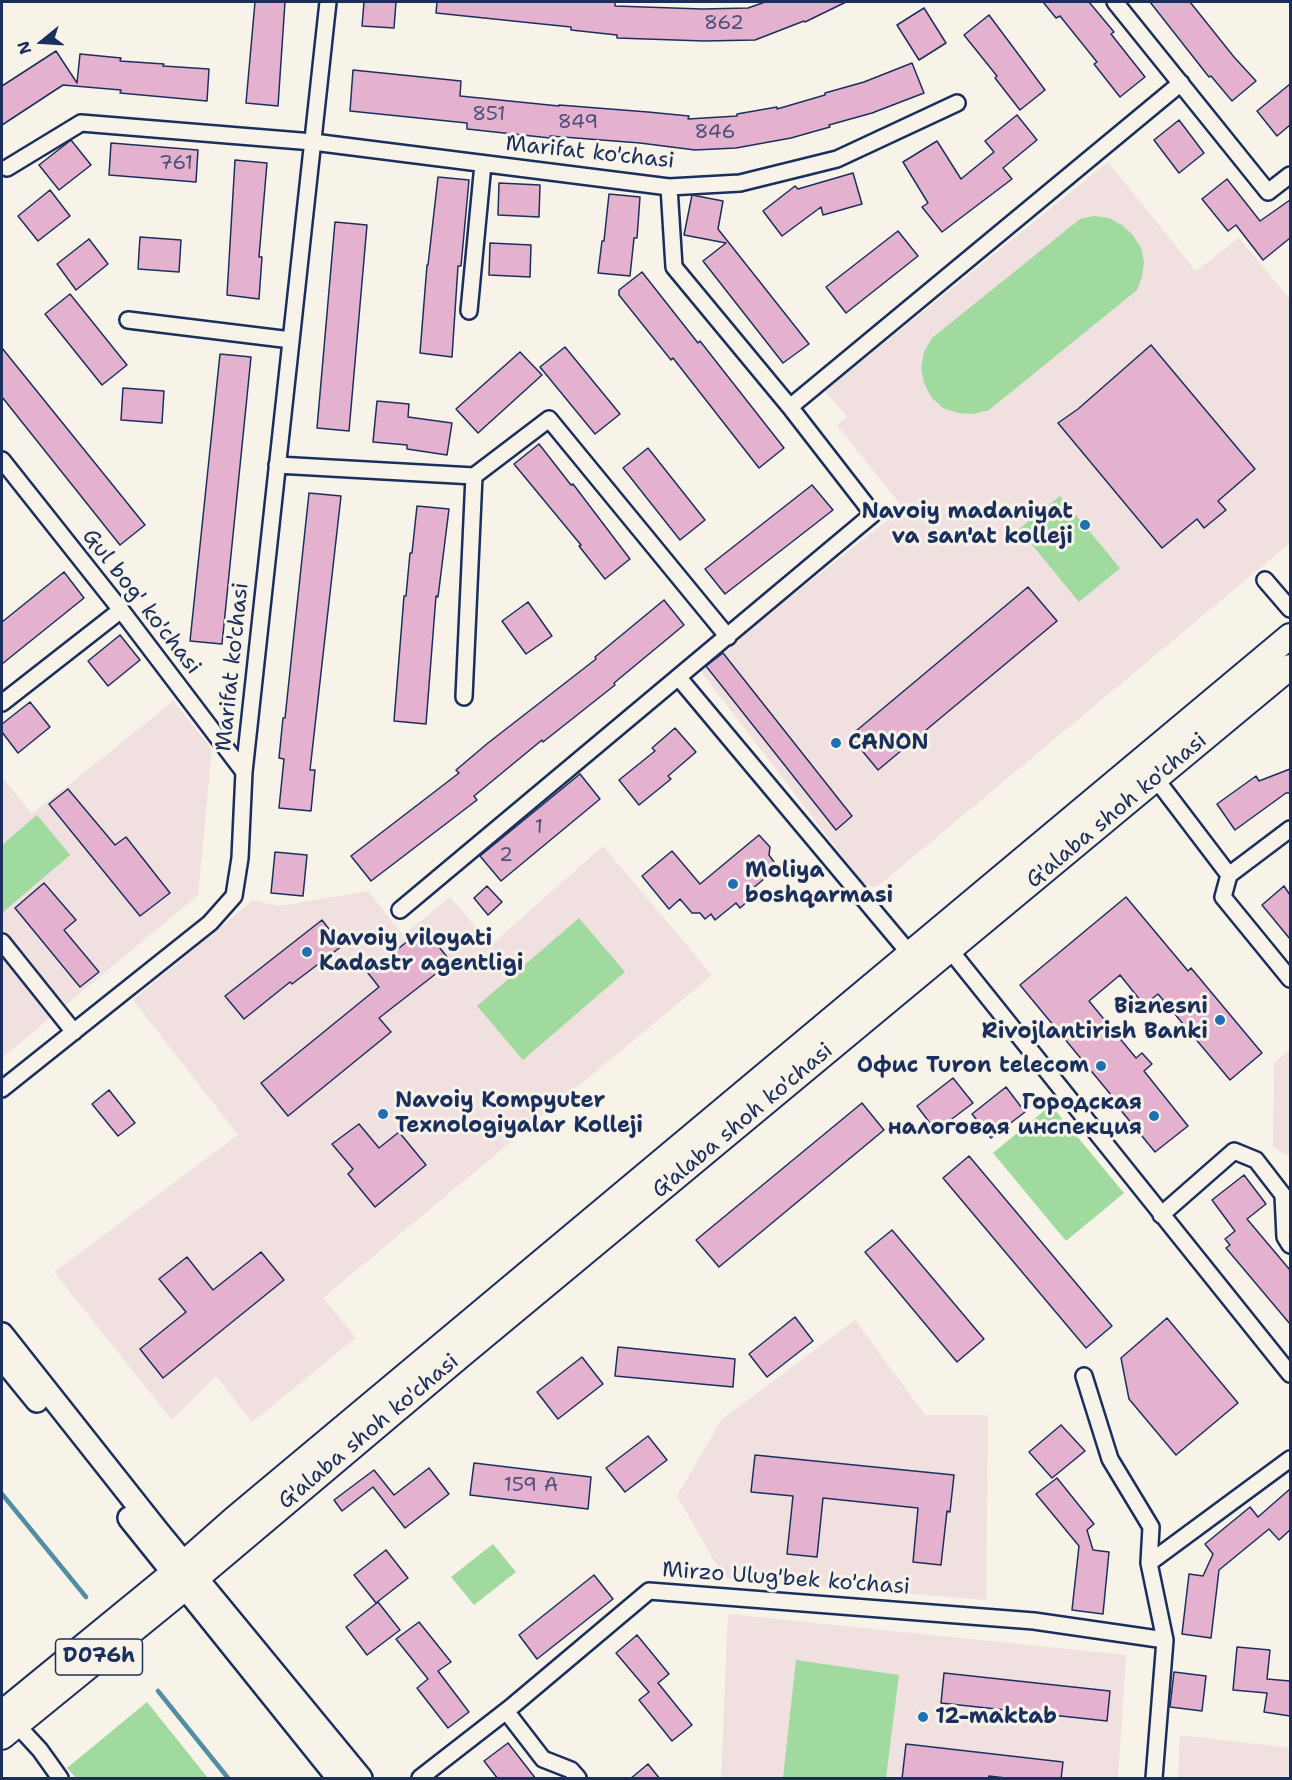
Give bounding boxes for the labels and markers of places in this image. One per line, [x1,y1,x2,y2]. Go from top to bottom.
place label: Navoiy madaniyat va san'at kolleji [861,499,1073,550]
marker: Navoiy madaniyat va san'at kolleji [1078,518,1092,532]
place label: CANON [848,730,929,756]
marker: CANON [829,736,843,750]
place label: Moliya boshqarmasi [745,858,893,909]
marker: Moliya boshqarmasi [726,877,740,891]
place label: Navoiy viloyati Kadastr agentligi [319,926,524,978]
marker: Navoiy viloyati Kadastr agentligi [300,945,314,959]
place label: Biznesni Rivojlantirish Banki [981,994,1208,1046]
marker: Biznesni Rivojlantirish Banki [1213,1013,1227,1027]
place label: Офис Turon telecom [857,1053,1089,1079]
marker: Офис Turon telecom [1094,1059,1108,1073]
place label: Navoiy Kompyuter Texnologiyalar Kolleji [395,1088,643,1140]
place label: Городская налоговая инспекция [888,1090,1142,1142]
marker: Navoiy Kompyuter Texnologiyalar Kolleji [376,1107,390,1121]
marker: Городская налоговая инспекция [1147,1109,1161,1123]
place label: 12-maktab [935,1704,1057,1730]
marker: 12-maktab [916,1710,930,1724]

